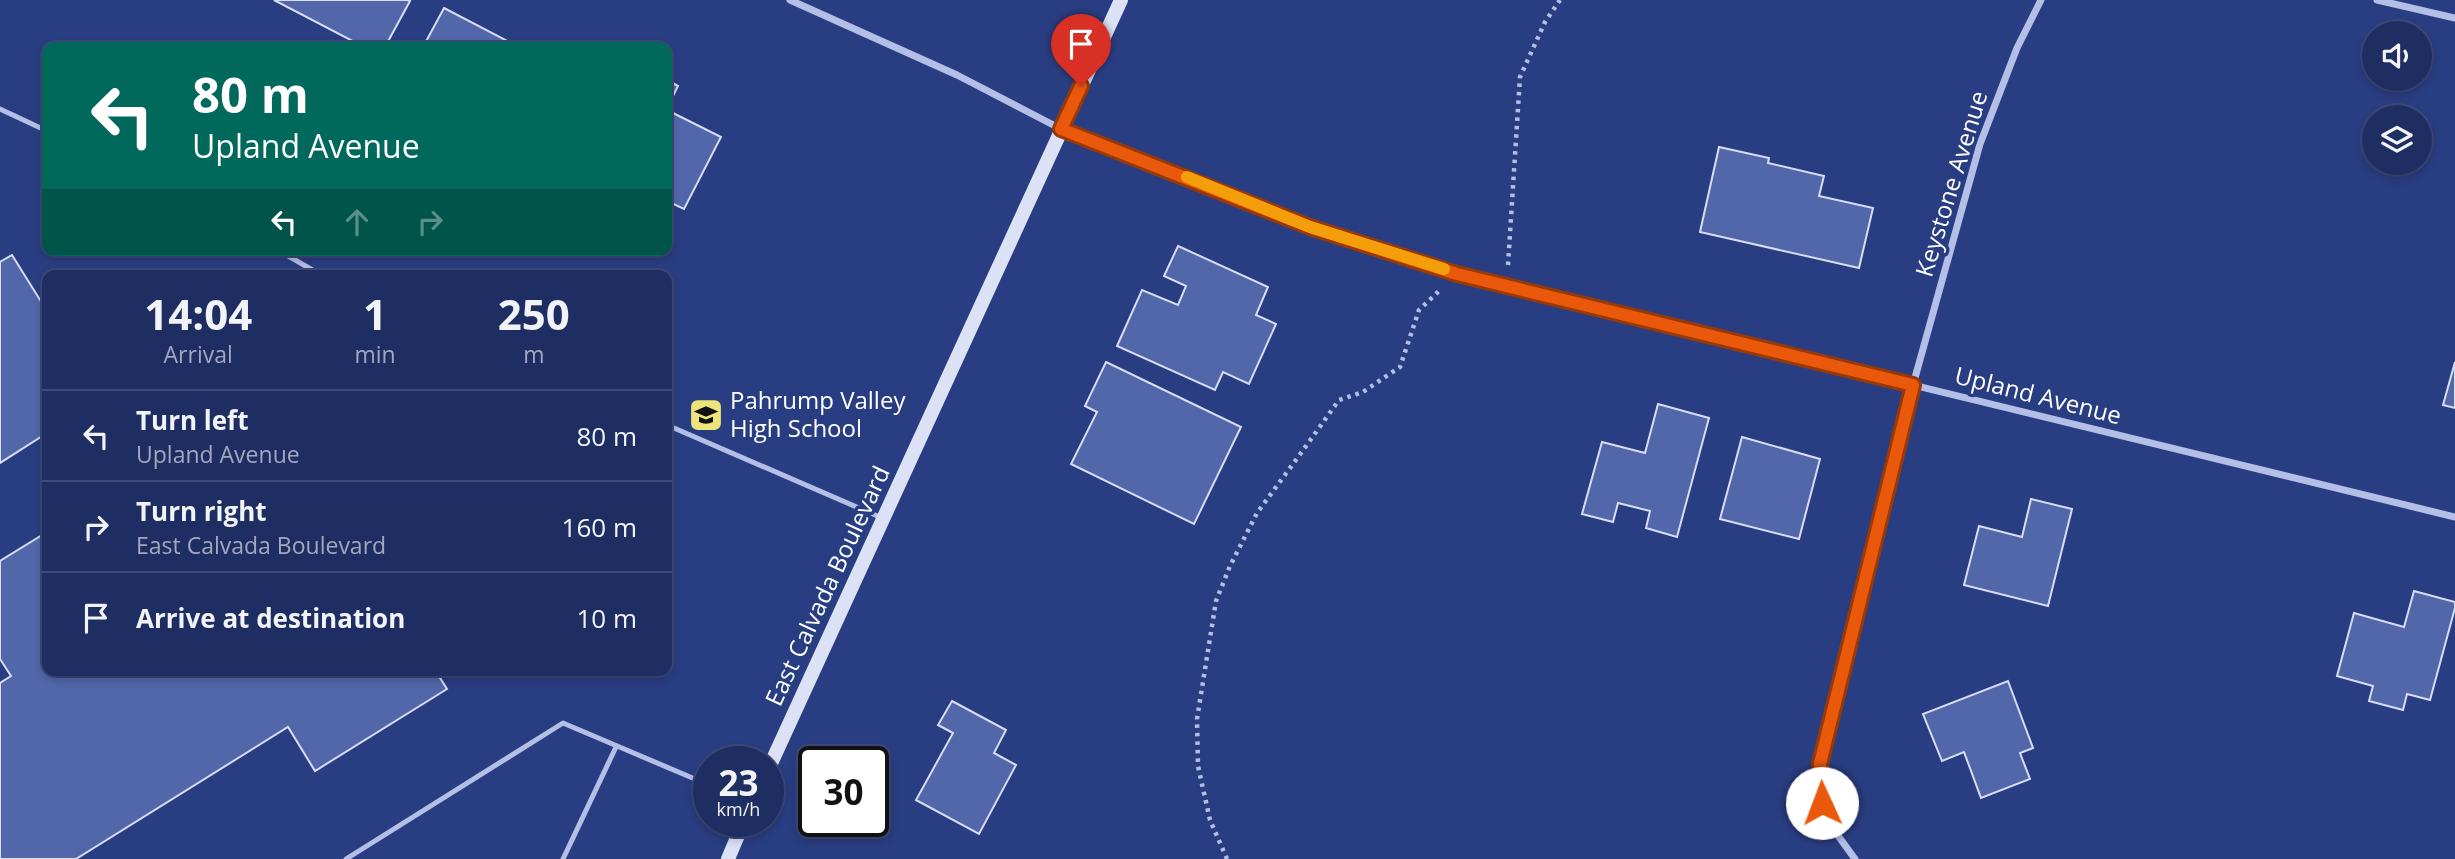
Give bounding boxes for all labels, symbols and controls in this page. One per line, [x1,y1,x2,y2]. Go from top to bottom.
pin [1051,14,1111,86]
map controls [2362,21,2432,175]
button: sound [2362,21,2432,91]
icon: arrive [1062,25,1100,63]
text: 80 m [192,61,309,127]
icon: left [77,70,168,161]
street label: Keystone Avenue [1907,87,1995,280]
button: layers [2362,105,2432,175]
text: Upland Avenue [192,124,420,167]
icon: left [265,203,303,241]
icon: ahead [338,203,376,241]
icon: right [411,203,449,241]
text: 14:04 [144,285,252,342]
text: 1 [363,285,387,342]
text: 250 [498,285,570,342]
text: Arrival [164,338,233,370]
text: min [354,338,396,370]
text: m [523,338,544,370]
street label: Upland Avenue [1952,358,2125,431]
place label: Pahrump Valley High School [730,383,906,444]
school or university icon: Pahrump Valley High School [687,396,725,434]
text: Turn left [136,402,248,438]
icon: left [77,417,115,455]
text: 80 m [576,418,637,454]
text: Upland Avenue [136,438,300,470]
street label: East Calvada Boulevard [757,460,897,711]
text: Turn right [136,493,267,529]
icon: right [77,508,115,546]
text: 160 m [562,509,637,545]
text: East Calvada Boulevard [136,529,386,561]
icon: arrive [77,599,115,637]
text: Arrive at destination [136,600,405,636]
text: 10 m [576,600,637,636]
speed limit sign: 30 [798,746,889,837]
text: 23 [718,759,759,806]
position arrow [1785,766,1859,840]
text: km/h [717,797,760,821]

